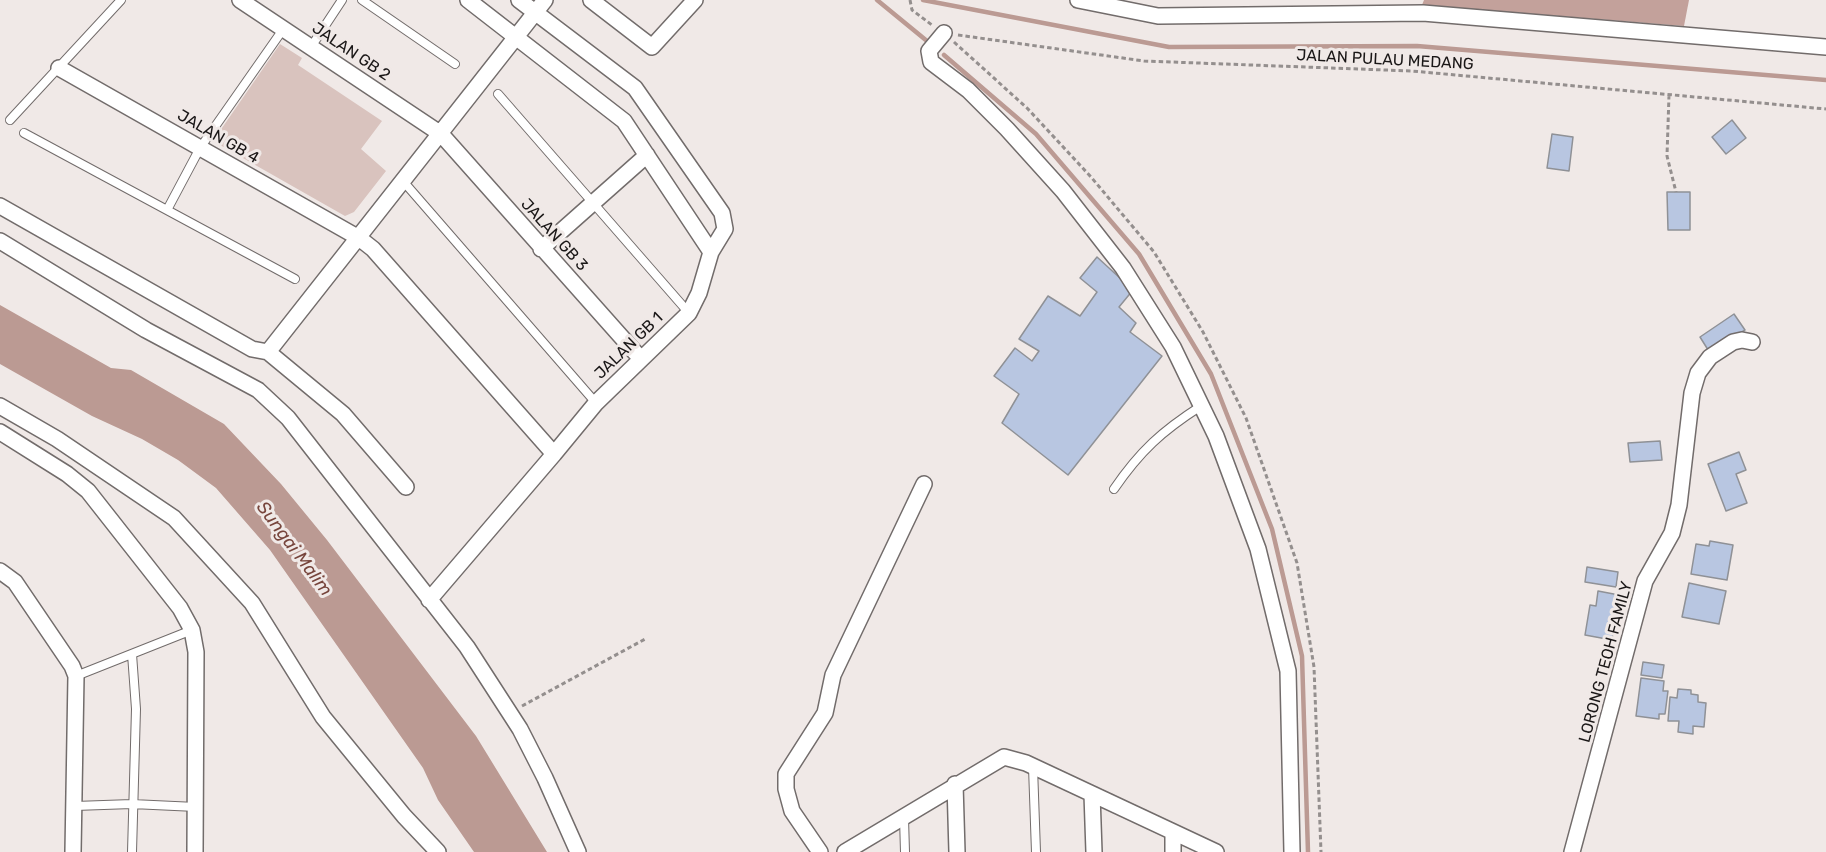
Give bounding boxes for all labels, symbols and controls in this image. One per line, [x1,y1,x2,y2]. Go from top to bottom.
street label: JALAN GB 2 [308,19,394,85]
street label: JALAN PULAU MEDANG [1296,46,1474,74]
street label: JALAN GB 4 [174,106,262,168]
street label: JALAN GB 3 [517,195,591,275]
street label: JALAN GB 1 [591,309,667,383]
water label: Sungai Malim [251,497,337,601]
street label: LORONG TEOH FAMILY [1575,579,1637,745]

